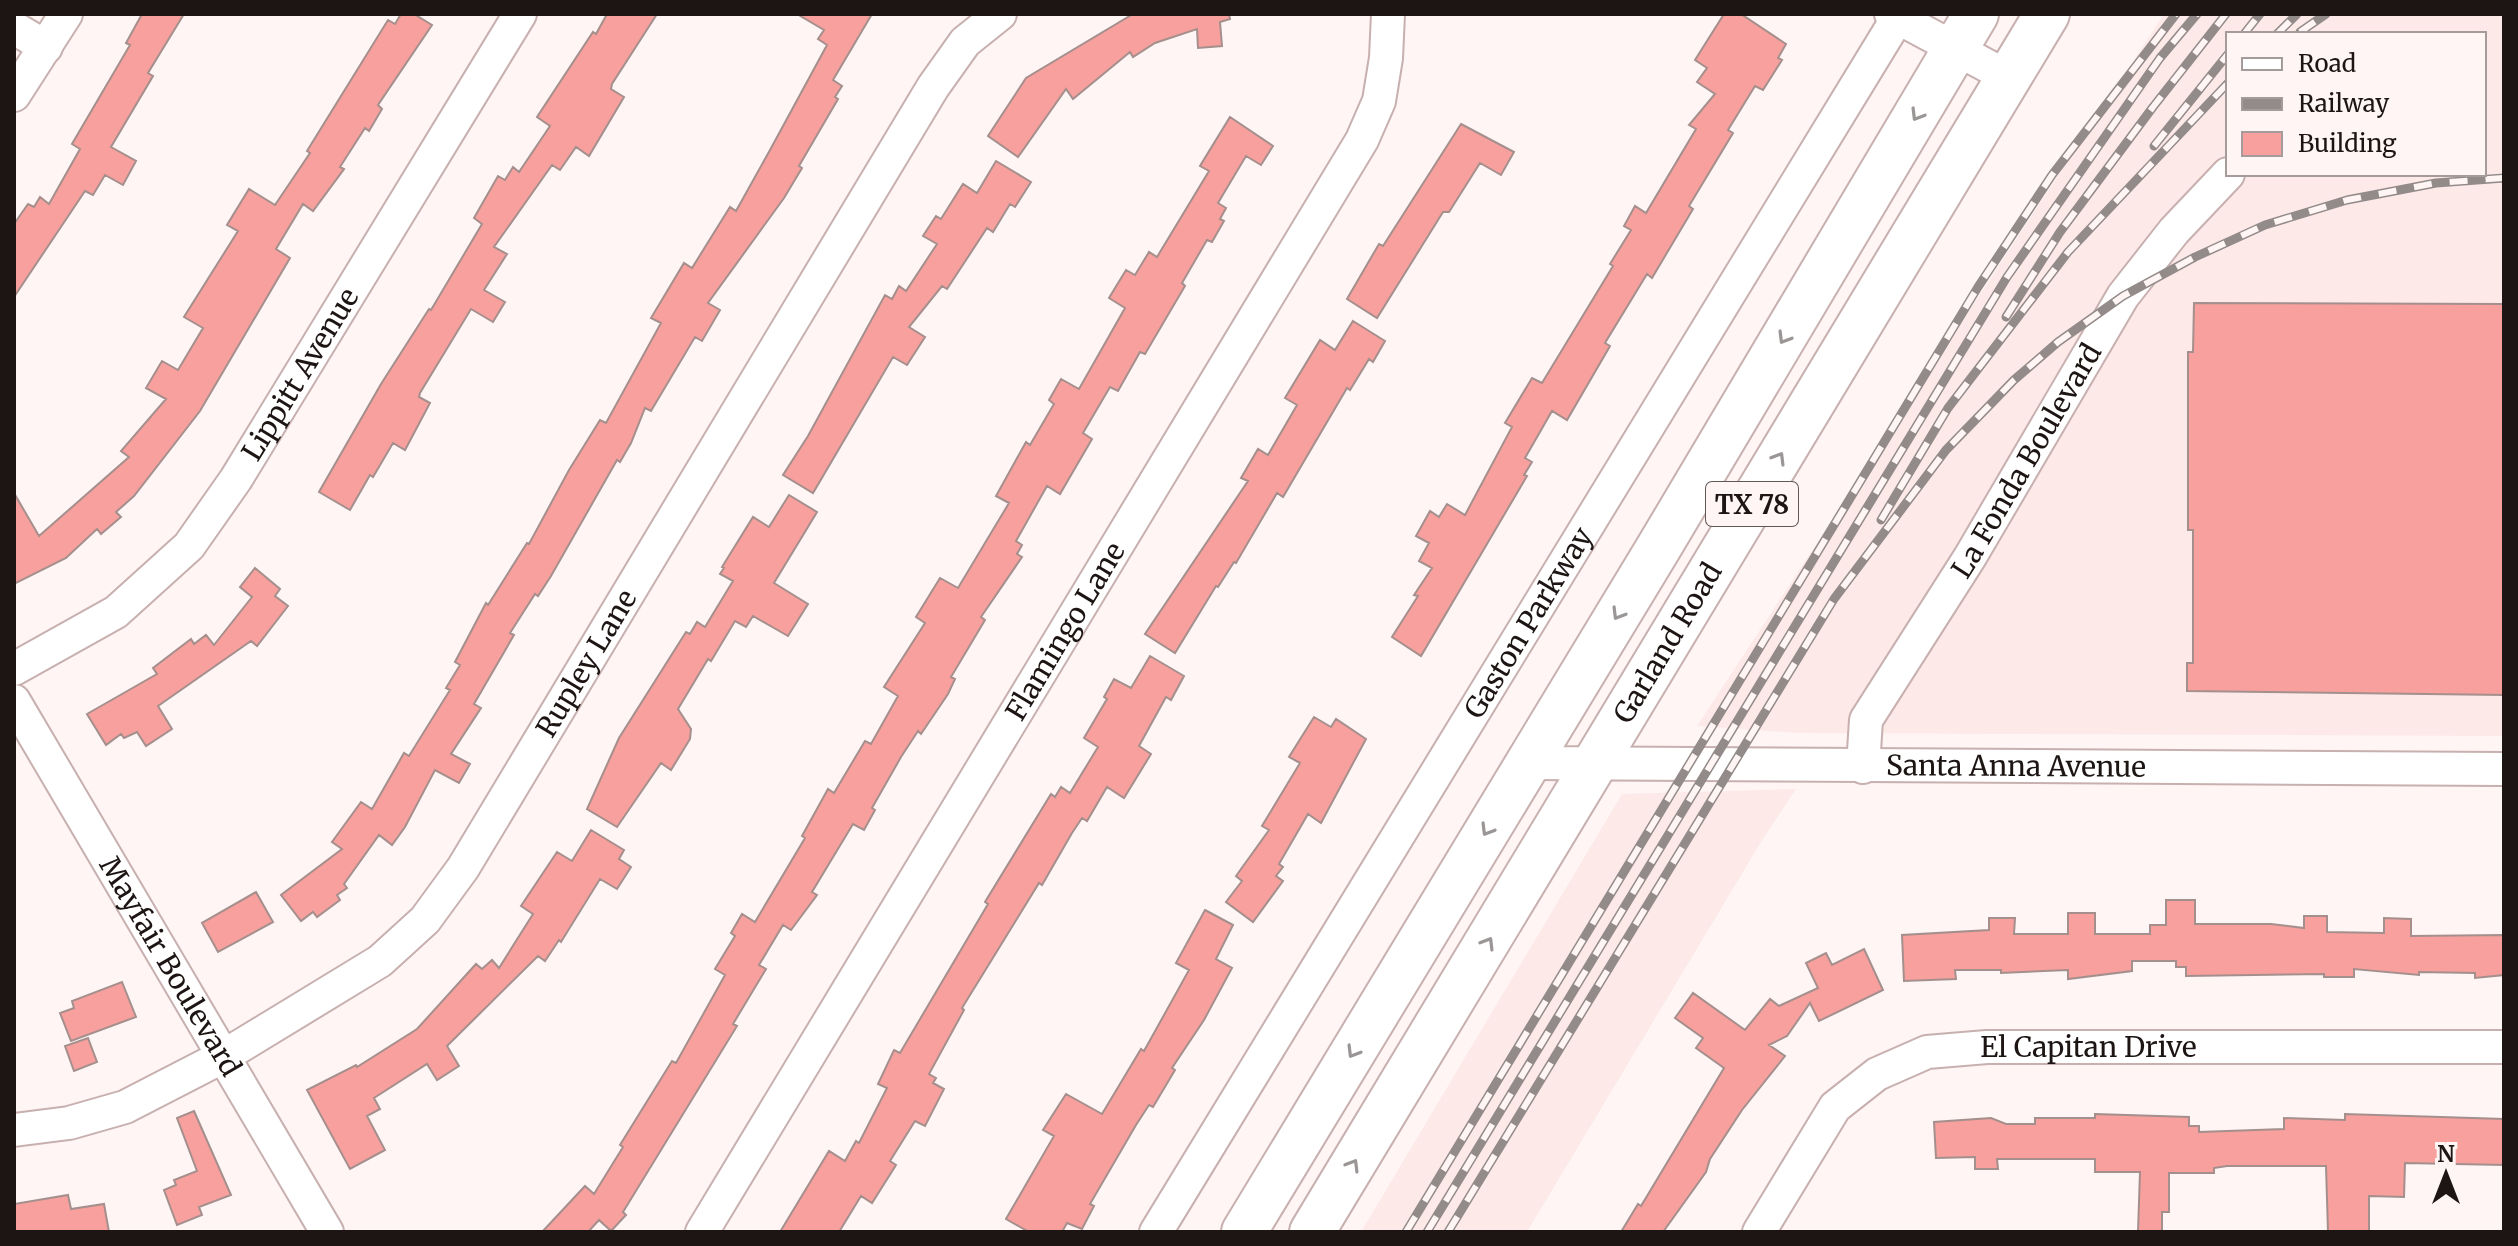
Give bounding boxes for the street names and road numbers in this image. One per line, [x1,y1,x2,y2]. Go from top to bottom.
street label: Lippitt Avenue [234,281,366,467]
street label: La Fonda Boulevard [1943,337,2109,585]
road number: TX 78 [1706,482,1798,526]
street label: Gaston Parkway [1456,520,1601,725]
street label: Flamingo Lane [997,535,1133,727]
street label: Garland Road [1605,556,1730,730]
street label: Rupley Lane [528,583,644,744]
street label: Santa Anna Avenue [1886,747,2146,785]
street label: Mayfair Boulevard [92,850,249,1083]
street label: El Capitan Drive [1980,1029,2197,1065]

